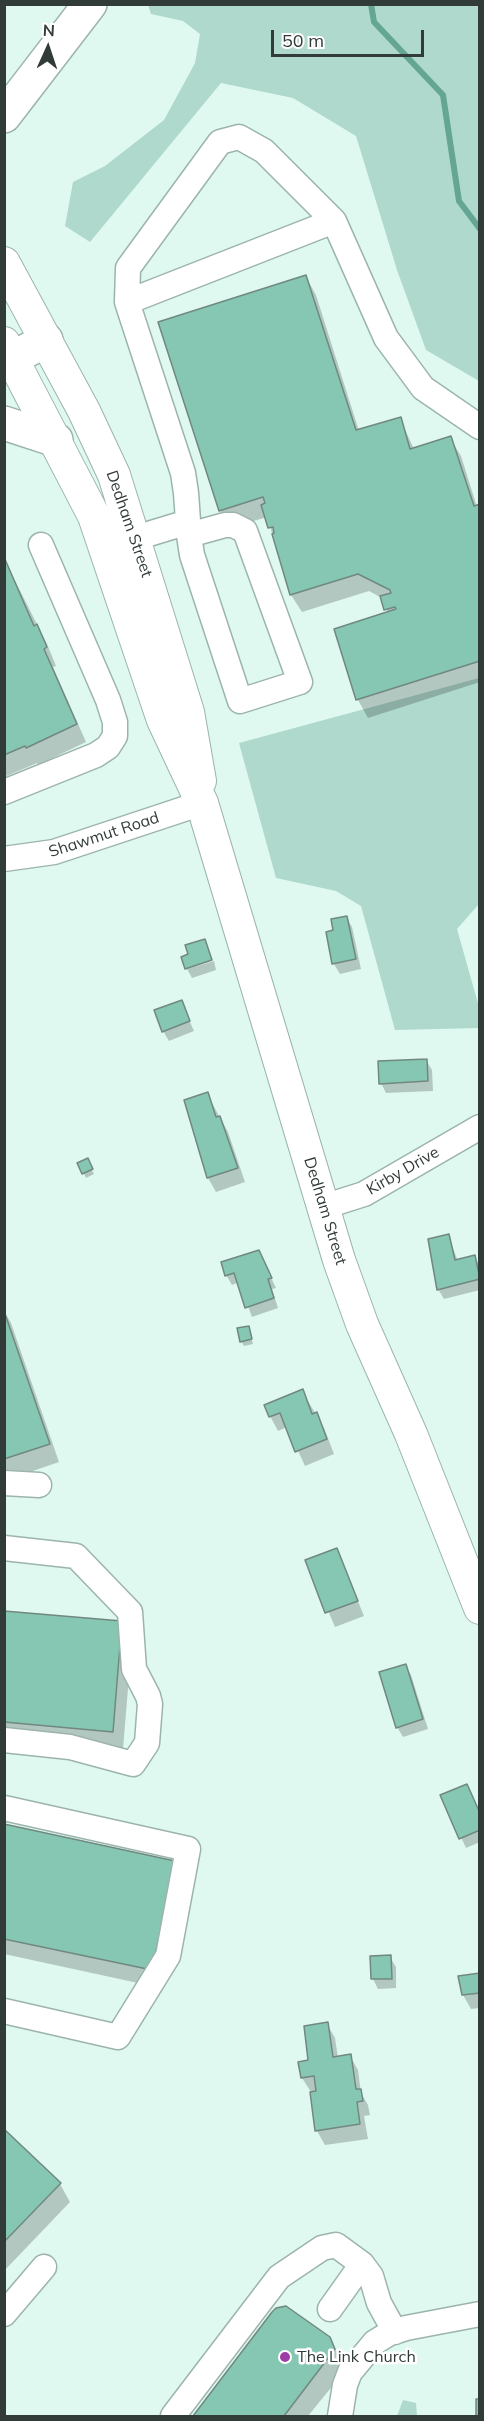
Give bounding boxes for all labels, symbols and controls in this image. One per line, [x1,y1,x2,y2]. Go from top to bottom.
north arrow [18,18,78,78]
scale bar [274,18,427,56]
text: N [42,20,56,40]
text: 50 m [282,29,324,52]
street label: Dedham Street [102,468,156,580]
street label: Shawmut Road [46,808,162,862]
street label: Kirby Drive [363,1143,443,1199]
street label: Dedham Street [299,1155,351,1267]
place label: The Link Church [297,2347,416,2367]
marker: The Link Church [278,2350,292,2364]

